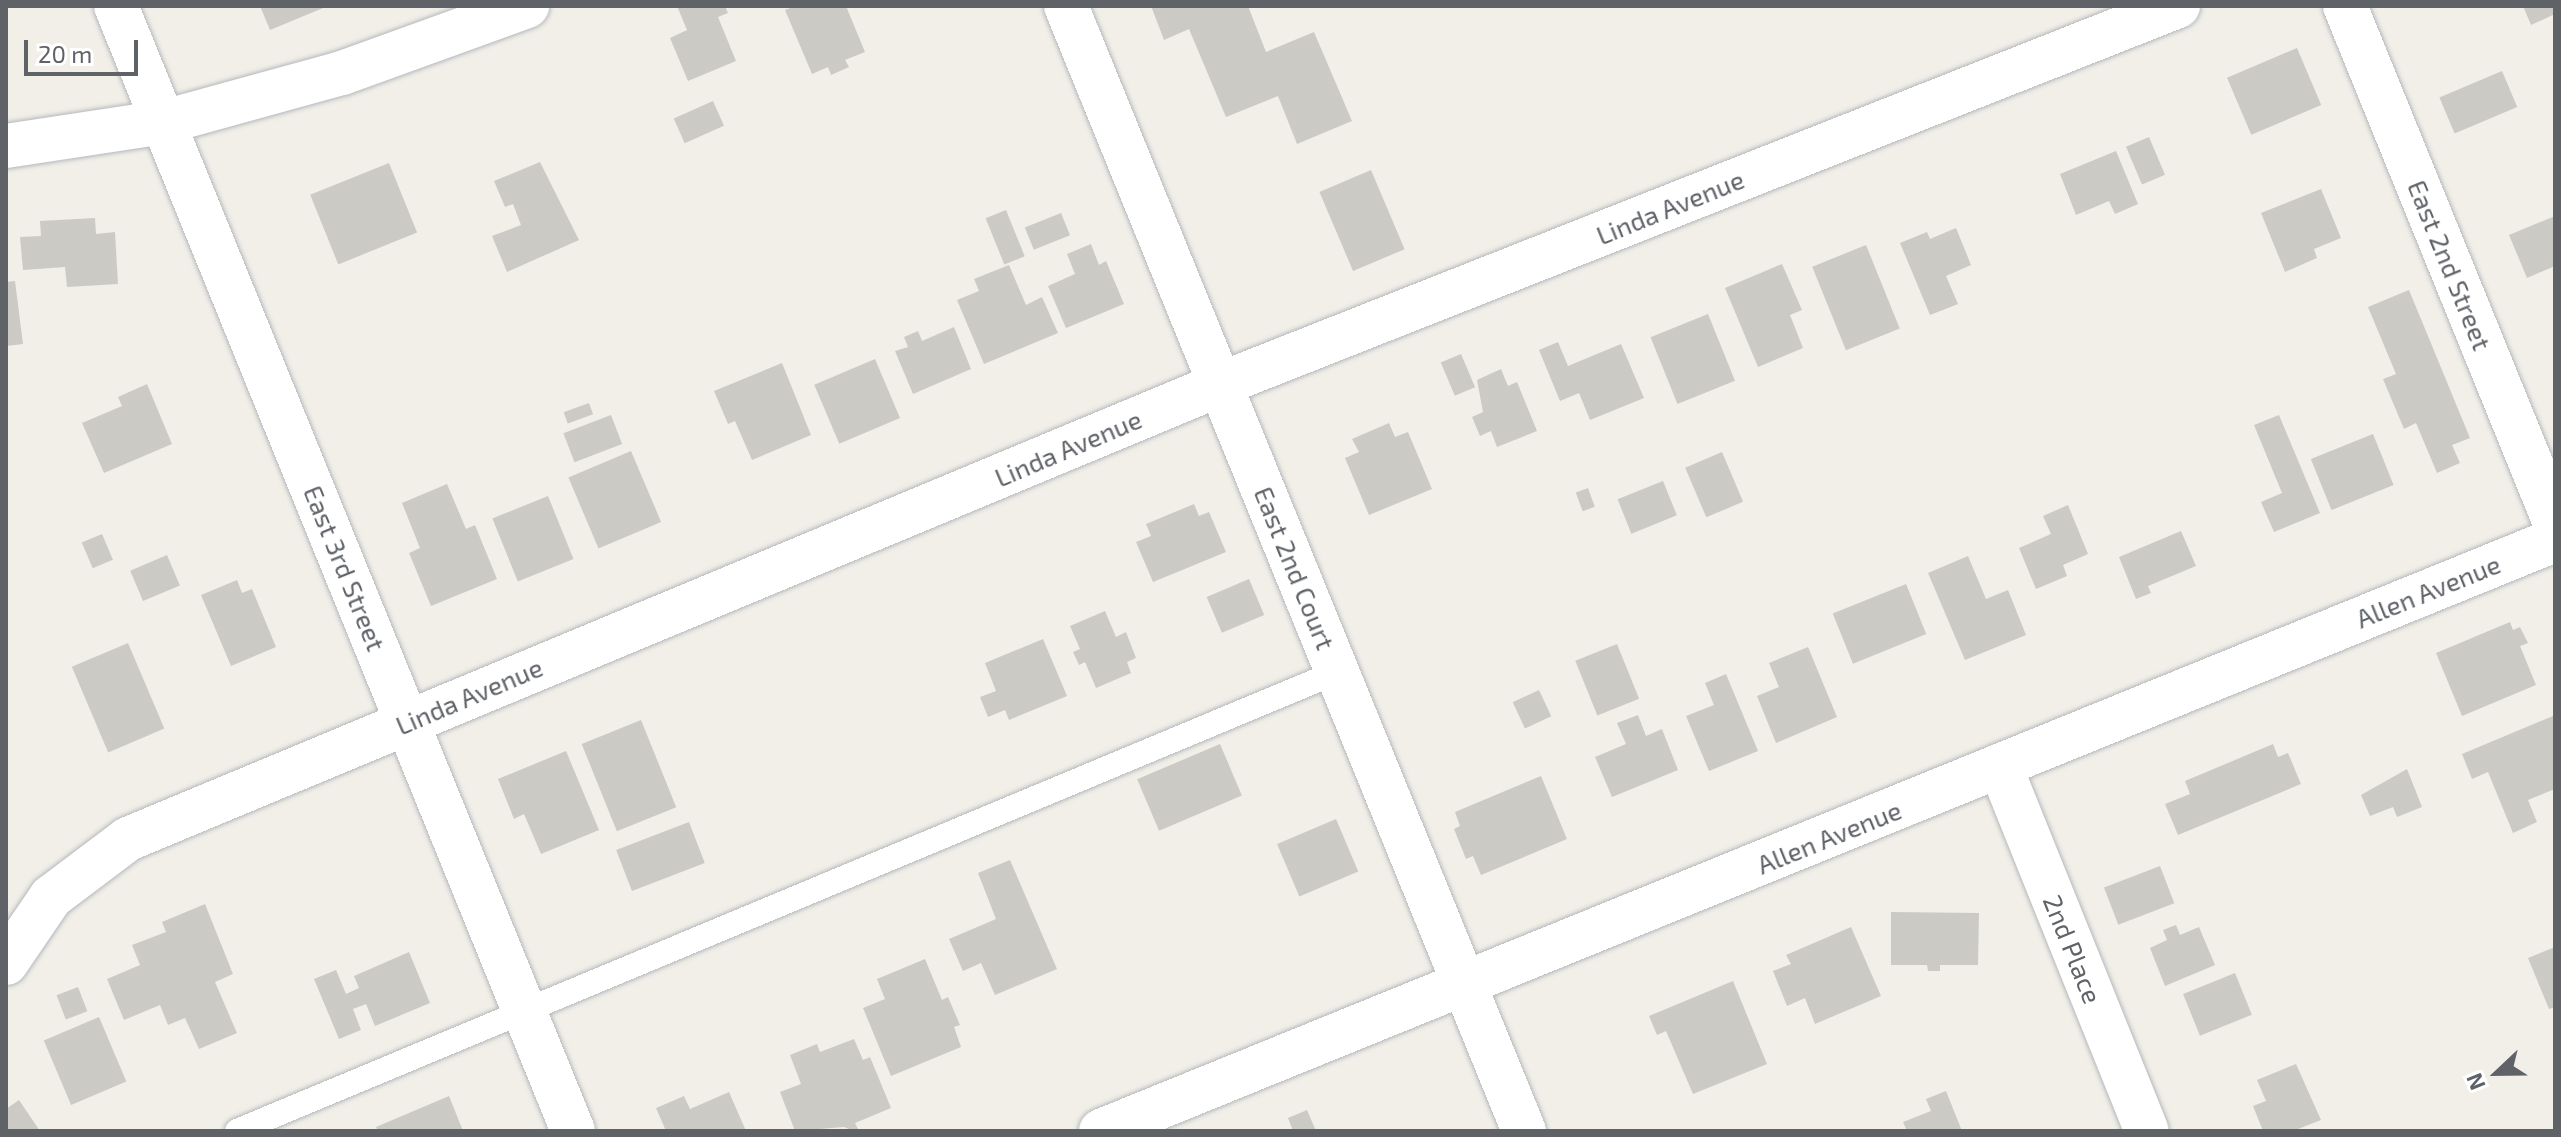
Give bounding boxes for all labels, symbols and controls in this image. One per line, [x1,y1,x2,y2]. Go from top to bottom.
scale bar [28,24,142,74]
text: 20 m [38,39,92,68]
street label: Linda Avenue [1591,163,1749,251]
street label: East 2nd Street [2402,176,2498,354]
street label: Linda Avenue [990,403,1146,493]
street label: East 3rd Street [298,481,392,655]
street label: East 2nd Court [1248,482,1342,654]
street label: Allen Avenue [2351,548,2505,634]
street label: Linda Avenue [391,651,547,741]
street label: Allen Avenue [1752,794,1906,880]
street label: 2nd Place [2037,890,2109,1008]
north arrow [2457,1033,2537,1113]
text: N [2460,1070,2490,1094]

